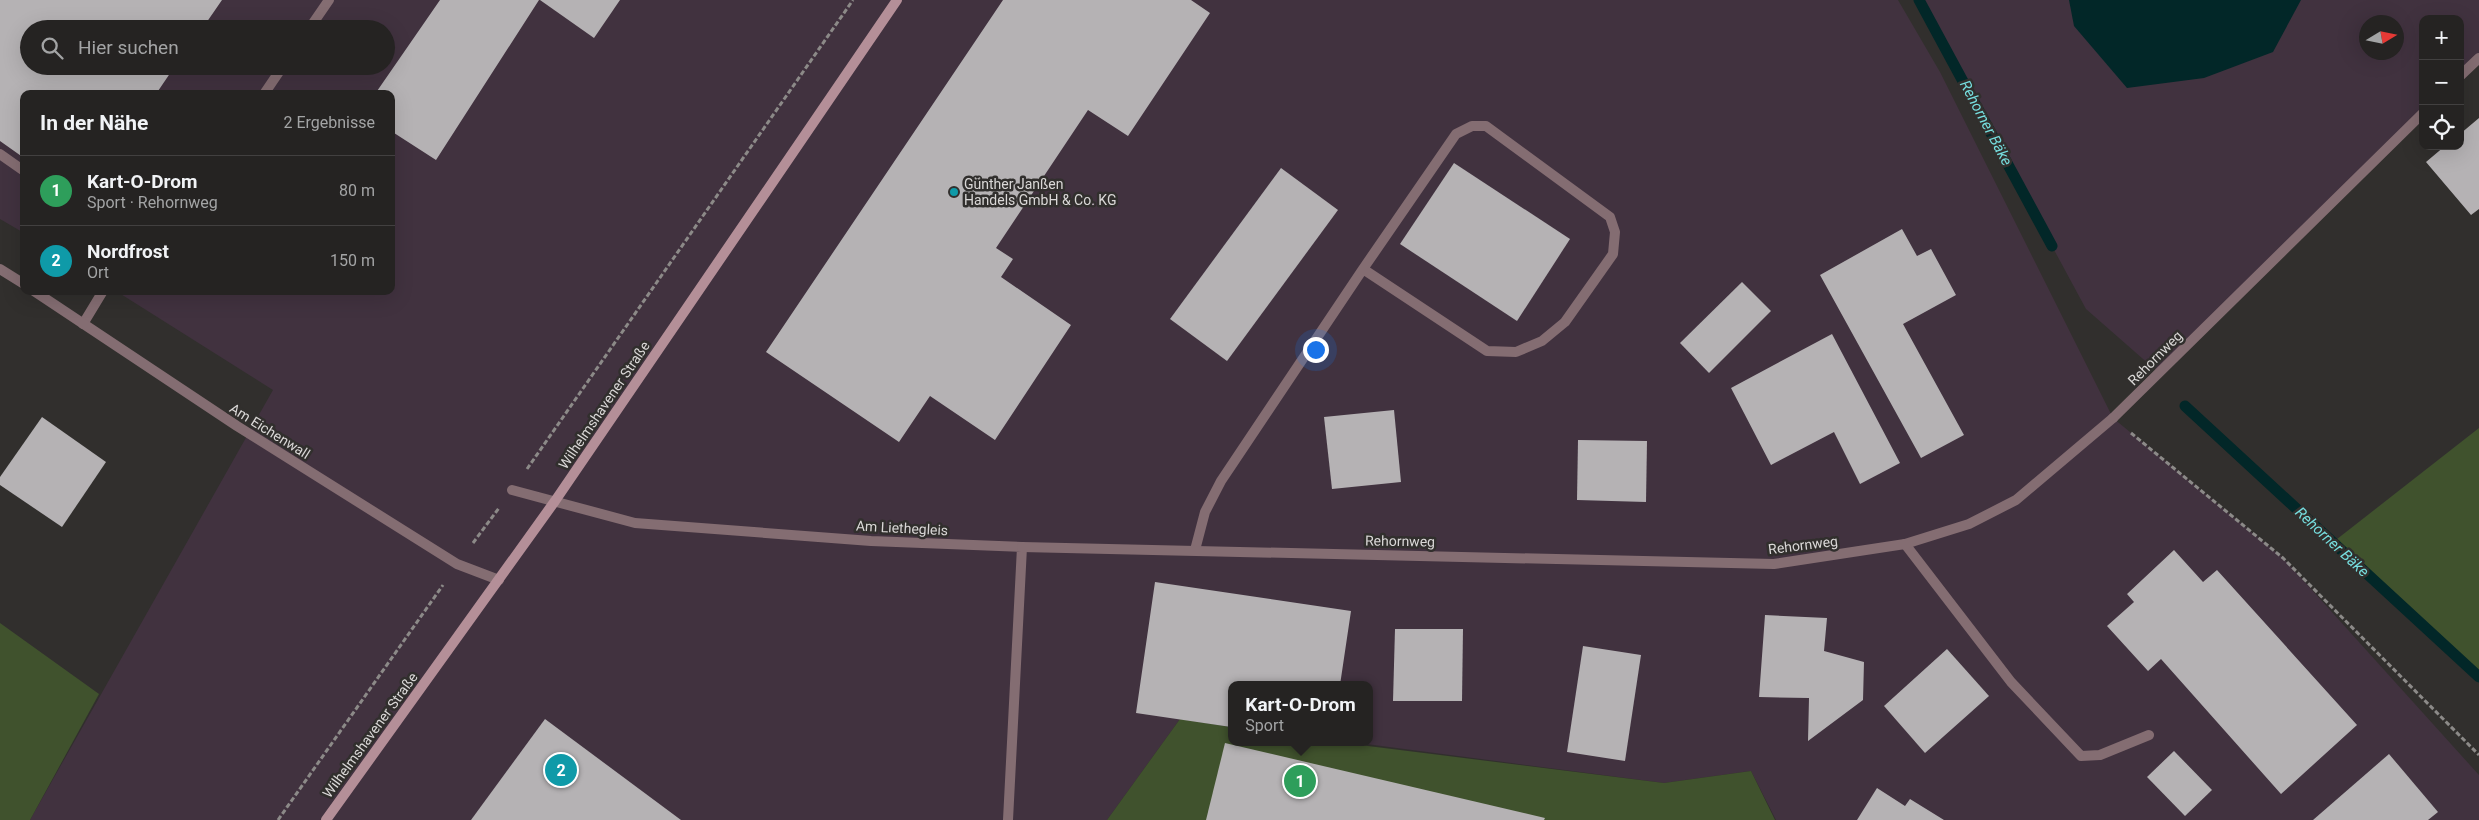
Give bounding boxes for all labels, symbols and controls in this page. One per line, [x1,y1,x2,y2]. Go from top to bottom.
north arrow [2359,15,2404,60]
map controls [2419,15,2464,150]
button: + [2419,15,2464,60]
search box [20,20,395,75]
icon: search [38,34,66,62]
text: Hier suchen [78,36,179,59]
button: − [2419,60,2464,105]
water label: Rehorner Bäke [1956,77,2016,169]
button: locate [2419,105,2464,150]
text: In der Nähe [40,111,148,135]
text: 2 Ergebnisse [283,113,375,132]
text: Kart-O-Drom [87,170,197,193]
place label: Günther Janßen Handels GmbH & Co. KG [964,176,1116,208]
text: 1 [51,181,61,200]
text: 80 m [339,181,375,200]
marker: Günther Janßen Handels GmbH & Co. KG [948,186,960,198]
text: Sport · Rehornweg [87,193,218,212]
text: Nordfrost [87,240,169,263]
text: 2 [51,251,61,270]
text: 150 m [330,251,375,270]
text: Ort [87,263,109,282]
street label: Rehornweg [2125,328,2185,388]
your location [1303,337,1329,363]
street label: Wilhelmshavener Straße [555,338,653,472]
street label: Am Eichenwall [227,400,313,462]
water label: Rehorner Bäke [2291,503,2373,581]
street label: Am Liethegleis [855,518,949,538]
street label: Rehornweg [1365,532,1435,550]
street label: Rehornweg [1767,533,1839,557]
street label: Wilhelmshavener Straße [319,669,421,801]
popup [1228,681,1373,746]
text: Kart-O-Drom [1245,693,1356,716]
text: Sport [1245,716,1284,735]
pin: 2 [545,751,577,789]
pin: 1 [1284,762,1316,800]

